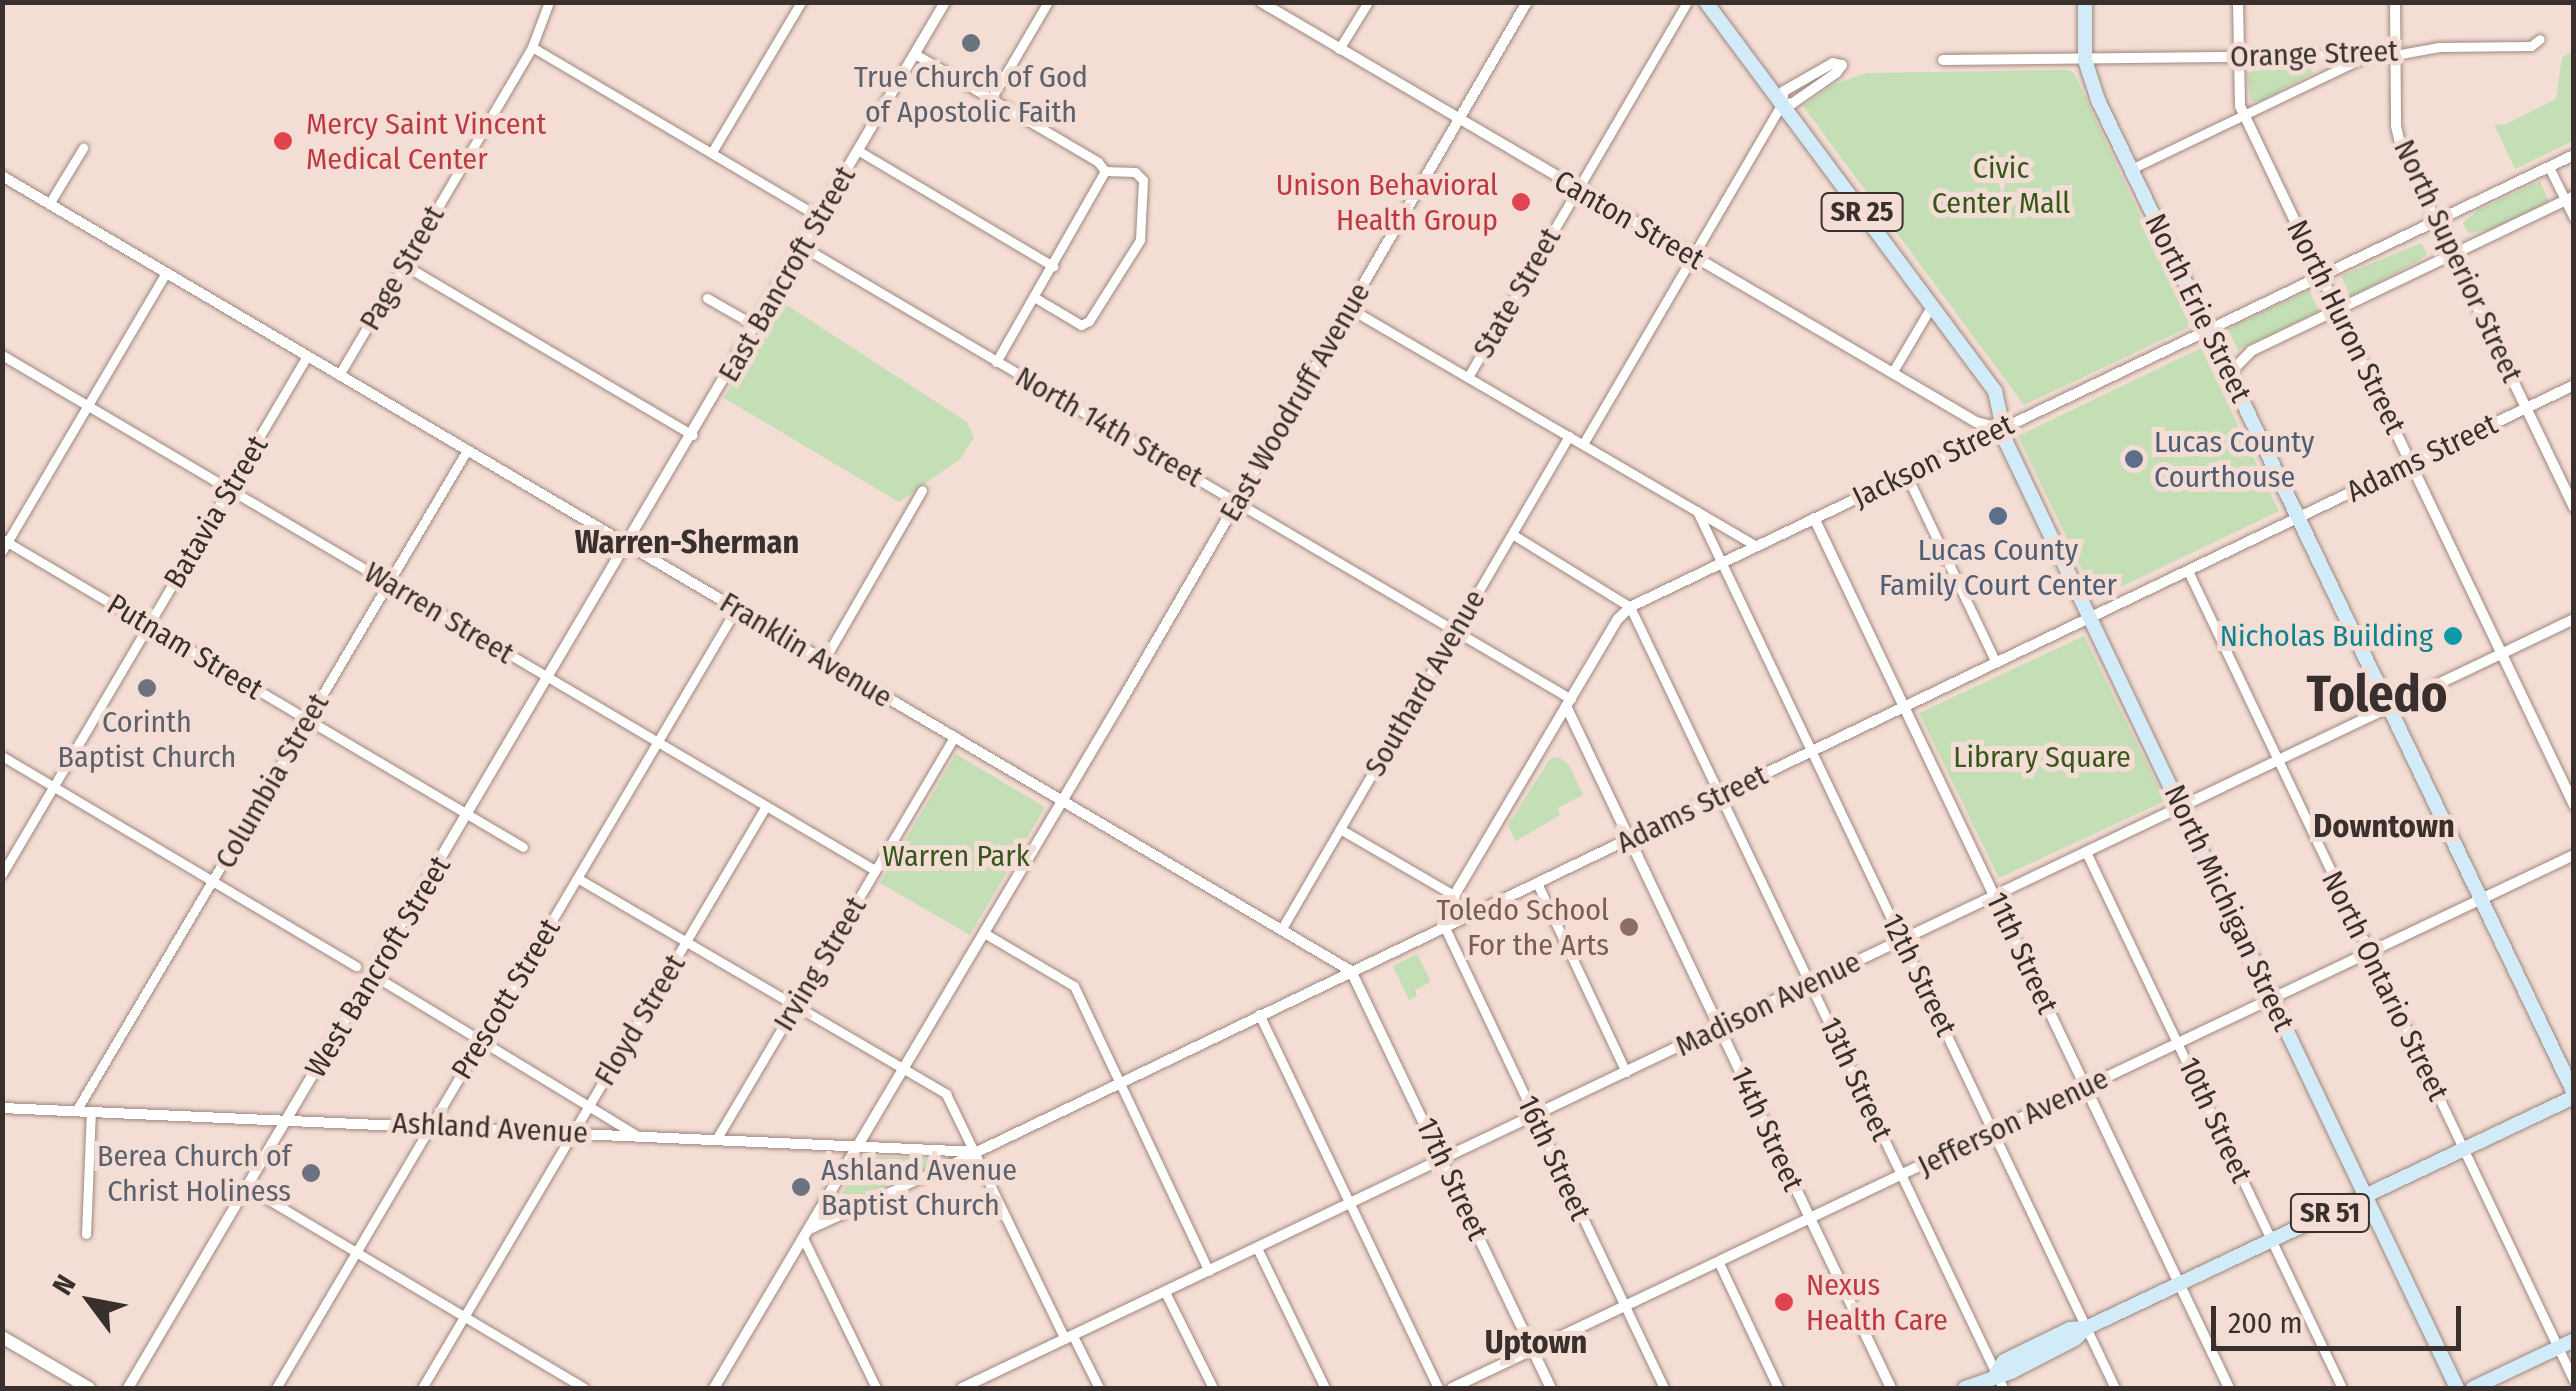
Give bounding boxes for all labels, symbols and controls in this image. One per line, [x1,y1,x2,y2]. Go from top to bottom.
marker: True Church of God of Apostolic Faith [960,32,982,54]
street label: Orange Street [2229,33,2399,75]
place label: True Church of God of Apostolic Faith [854,59,1088,130]
place label: Mercy Saint Vincent Medical Center [306,106,546,176]
marker: Mercy Saint Vincent Medical Center [270,128,296,154]
street label: North Superior Street [2386,134,2530,388]
park label: Civic Center Mall [1932,150,2070,220]
street label: East Bancroft Street [711,160,863,388]
street label: Canton Street [1548,163,1710,277]
place label: Unison Behavioral Health Group [1276,167,1498,238]
marker: Unison Behavioral Health Group [1508,189,1534,215]
road number: SR 25 [1820,189,1904,235]
street label: Page Street [352,199,452,337]
street label: North Erie Street [2137,208,2259,408]
street label: North Huron Street [2279,214,2413,440]
street label: State Street [1465,222,1569,364]
street label: East Woodruff Avenue [1212,276,1378,528]
street label: North 14th Street [1009,359,1209,495]
street label: Adams Street [2341,406,2503,510]
street label: Jackson Street [1847,407,2019,515]
place label: Lucas County Courthouse [2154,424,2314,494]
street label: Batavia Street [156,429,276,595]
marker: Lucas County Courthouse [2123,448,2145,470]
marker: Lucas County Family Court Center [1987,505,2009,527]
district label: Warren-Sherman [575,523,799,561]
place label: Lucas County Family Court Center [1879,532,2117,602]
street label: Warren Street [358,554,520,672]
street label: Southard Avenue [1357,583,1493,783]
street label: Franklin Avenue [713,584,899,716]
street label: Putnam Street [101,587,269,707]
place label: Nicholas Building [2220,618,2433,654]
marker: Nicholas Building [2442,625,2464,647]
district label: Toledo [2306,665,2448,725]
marker: Corinth Baptist Church [136,677,158,699]
street label: Columbia Street [207,687,337,875]
place label: Corinth Baptist Church [58,704,236,774]
park label: Library Square [1953,739,2131,775]
street label: Adams Street [1611,757,1773,861]
street label: North Michigan Street [2156,779,2302,1037]
district label: Downtown [2313,807,2455,845]
park label: Warren Park [882,838,1030,874]
street label: West Bancroft Street [298,850,458,1084]
street label: North Ontario Street [2314,865,2456,1107]
street label: 11th Street [1978,887,2066,1019]
street label: Irving Street [766,890,874,1038]
place label: Toledo School For the Arts [1436,892,1609,962]
street label: 12th Street [1874,908,1964,1042]
street label: Prescott Street [444,912,568,1086]
marker: Toledo School For the Arts [1618,916,1640,938]
street label: Madison Avenue [1670,944,1866,1064]
street label: Floyd Street [587,948,693,1092]
street label: 13th Street [1812,1012,1900,1146]
street label: 10th Street [2170,1052,2260,1188]
street label: Jefferson Avenue [1912,1060,2114,1184]
street label: 14th Street [1723,1061,1811,1197]
street label: 16th Street [1510,1090,1598,1226]
street label: Ashland Avenue [391,1105,589,1151]
street label: 17th Street [1408,1112,1496,1246]
place label: Berea Church of Christ Holiness [97,1138,291,1208]
place label: Ashland Avenue Baptist Church [821,1152,1017,1222]
marker: Berea Church of Christ Holiness [300,1162,322,1184]
marker: Ashland Avenue Baptist Church [790,1176,812,1198]
road number: SR 51 [2288,1190,2372,1236]
north arrow [40,1251,140,1351]
place label: Nexus Health Care [1806,1267,1948,1338]
text: N [46,1269,83,1301]
scale bar [2216,1286,2466,1348]
marker: Nexus Health Care [1771,1289,1797,1315]
text: 200 m [2228,1305,2303,1341]
district label: Uptown [1485,1323,1587,1361]

